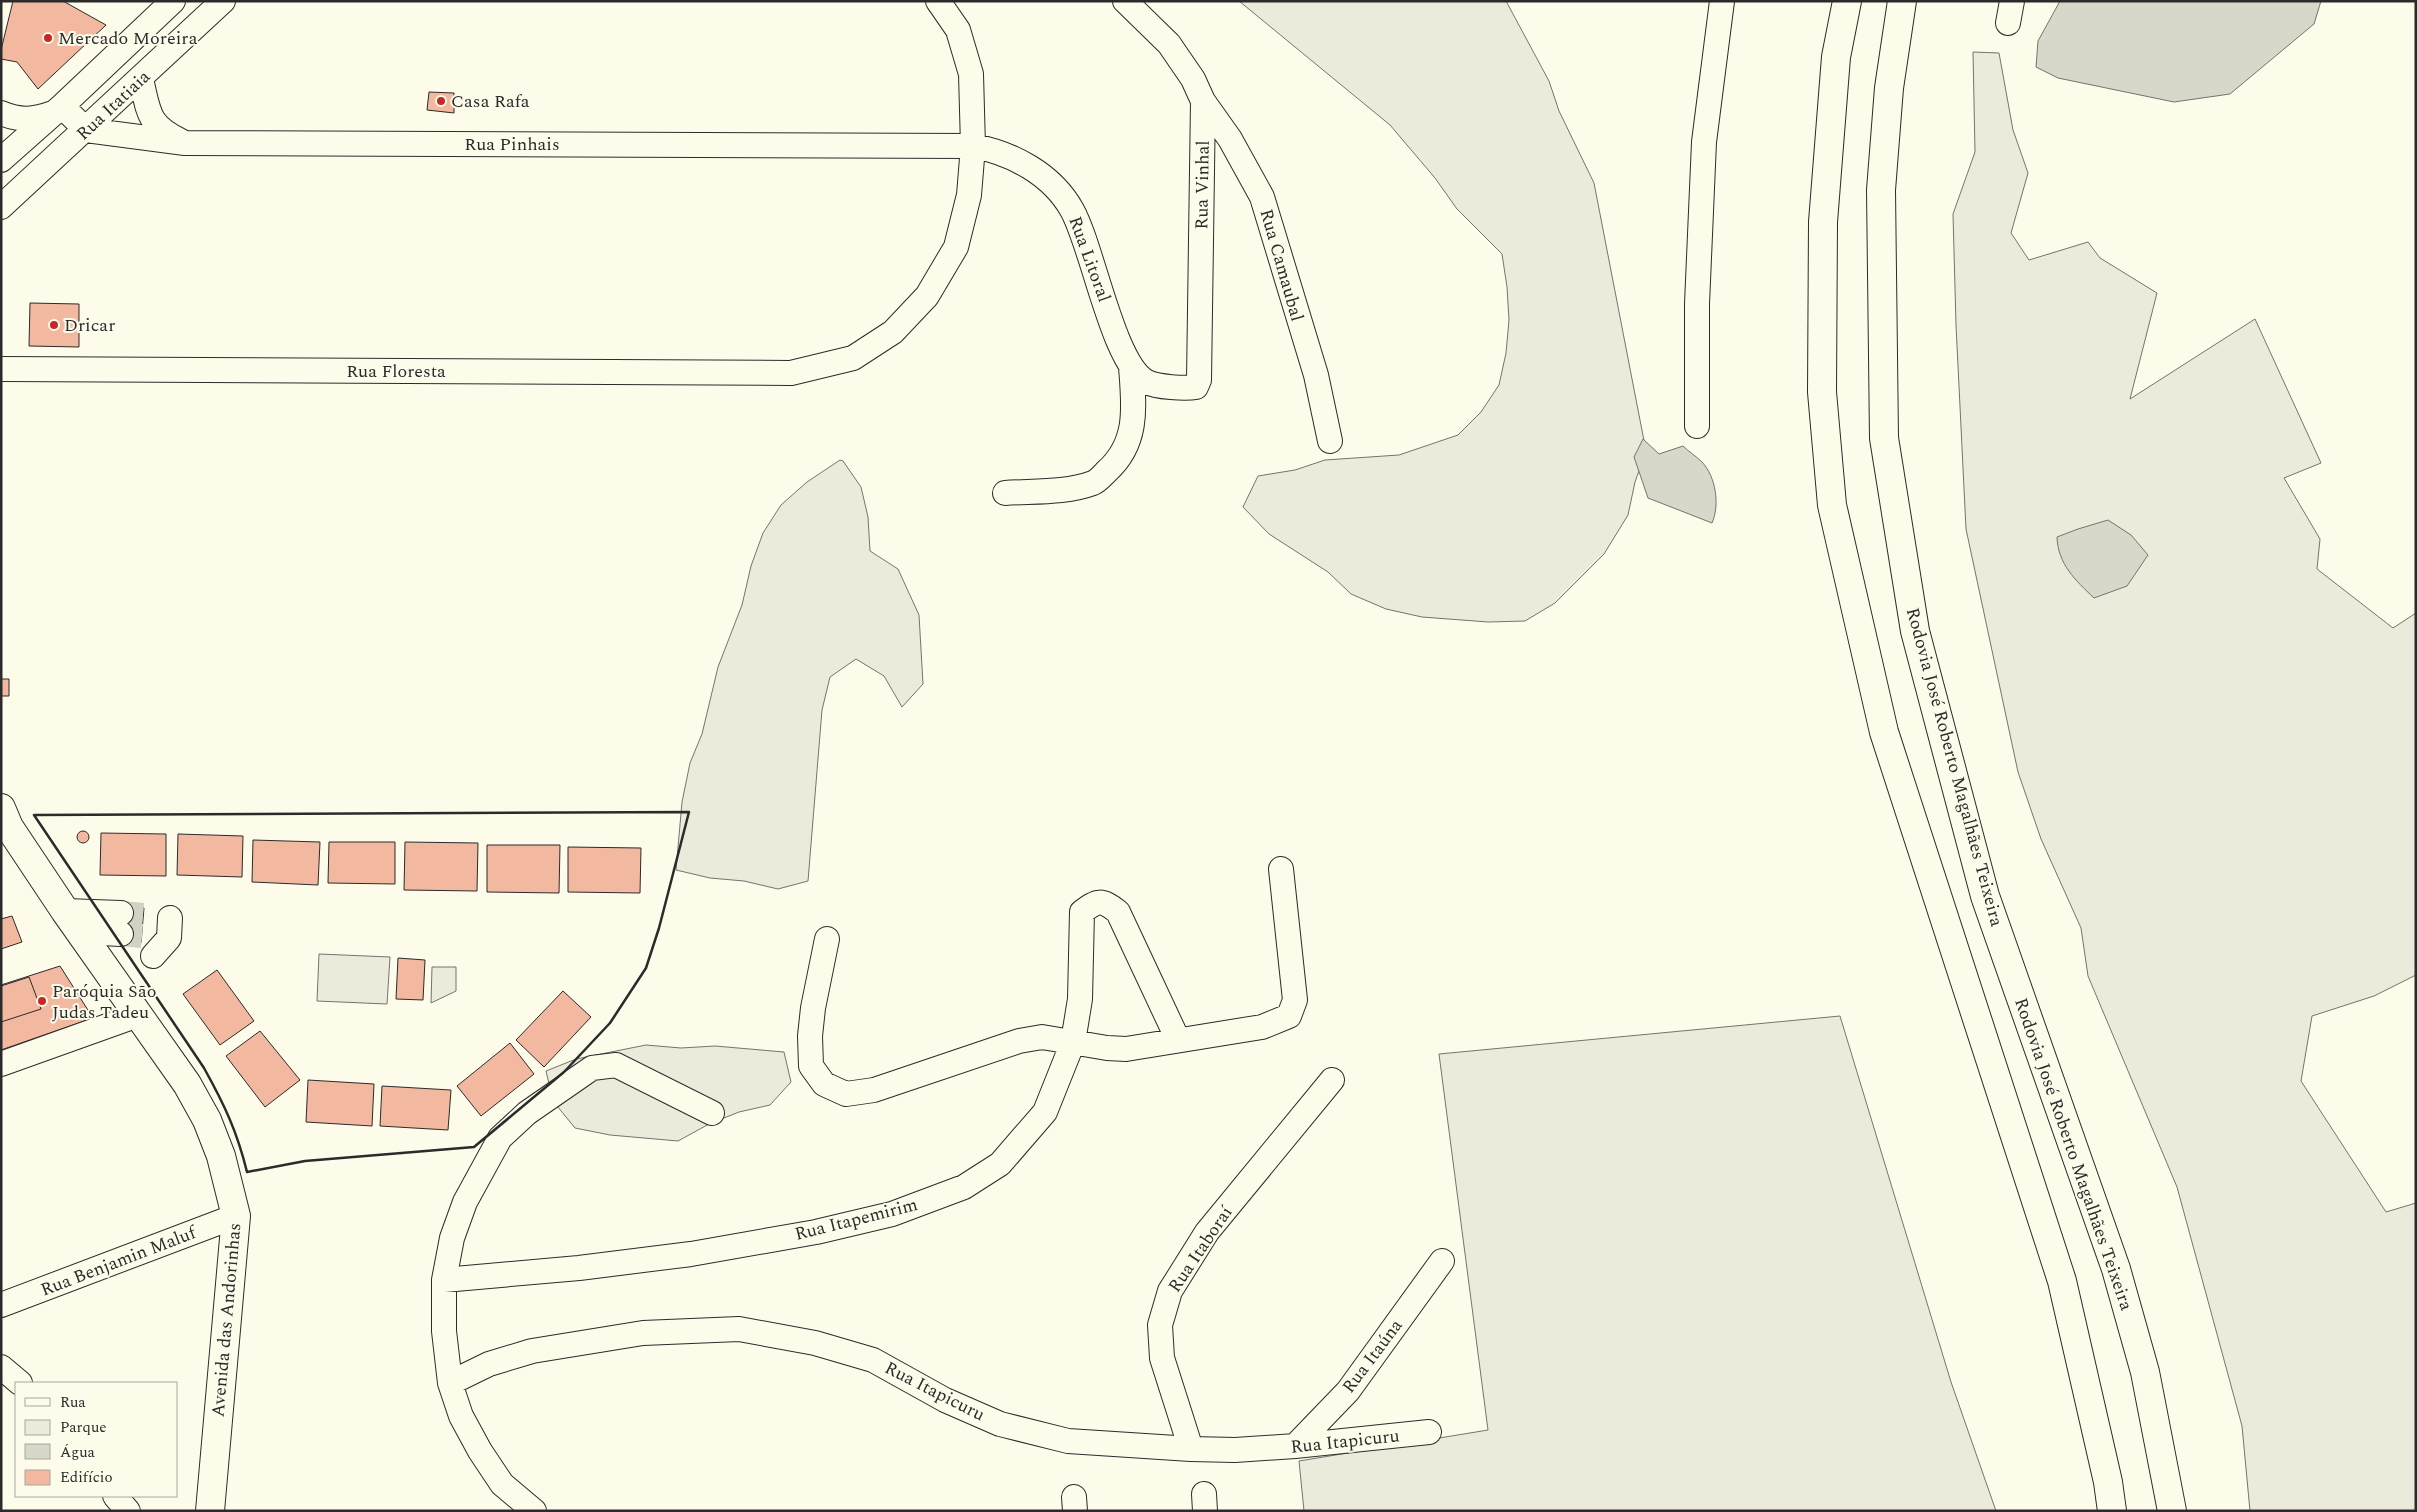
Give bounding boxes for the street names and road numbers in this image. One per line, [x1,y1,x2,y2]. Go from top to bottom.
street label: Rua Itatiaia [70,64,157,147]
street label: Rua Pinhais [464,131,560,158]
street label: Rua Vinhal [1188,140,1217,230]
street label: Rua Camaubal [1253,206,1310,324]
street label: Rua Litoral [1061,212,1118,306]
street label: Rua Floresta [346,358,446,385]
street label: Rodovia José Roberto Magalhães Teixeira [1899,605,2010,930]
street label: Rodovia José Roberto Magalhães Teixeira [2007,994,2140,1314]
street label: Rua Itapemirim [792,1191,920,1248]
street label: Rua Itaboraí [1162,1200,1240,1298]
street label: Rua Benjamin Maluf [37,1219,201,1304]
street label: Avenida das Andorinhas [205,1222,248,1418]
street label: Rua Itaúna [1336,1313,1409,1399]
street label: Rua Itapicuru [880,1355,990,1428]
street label: Rua Itapicuru [1289,1422,1401,1461]

